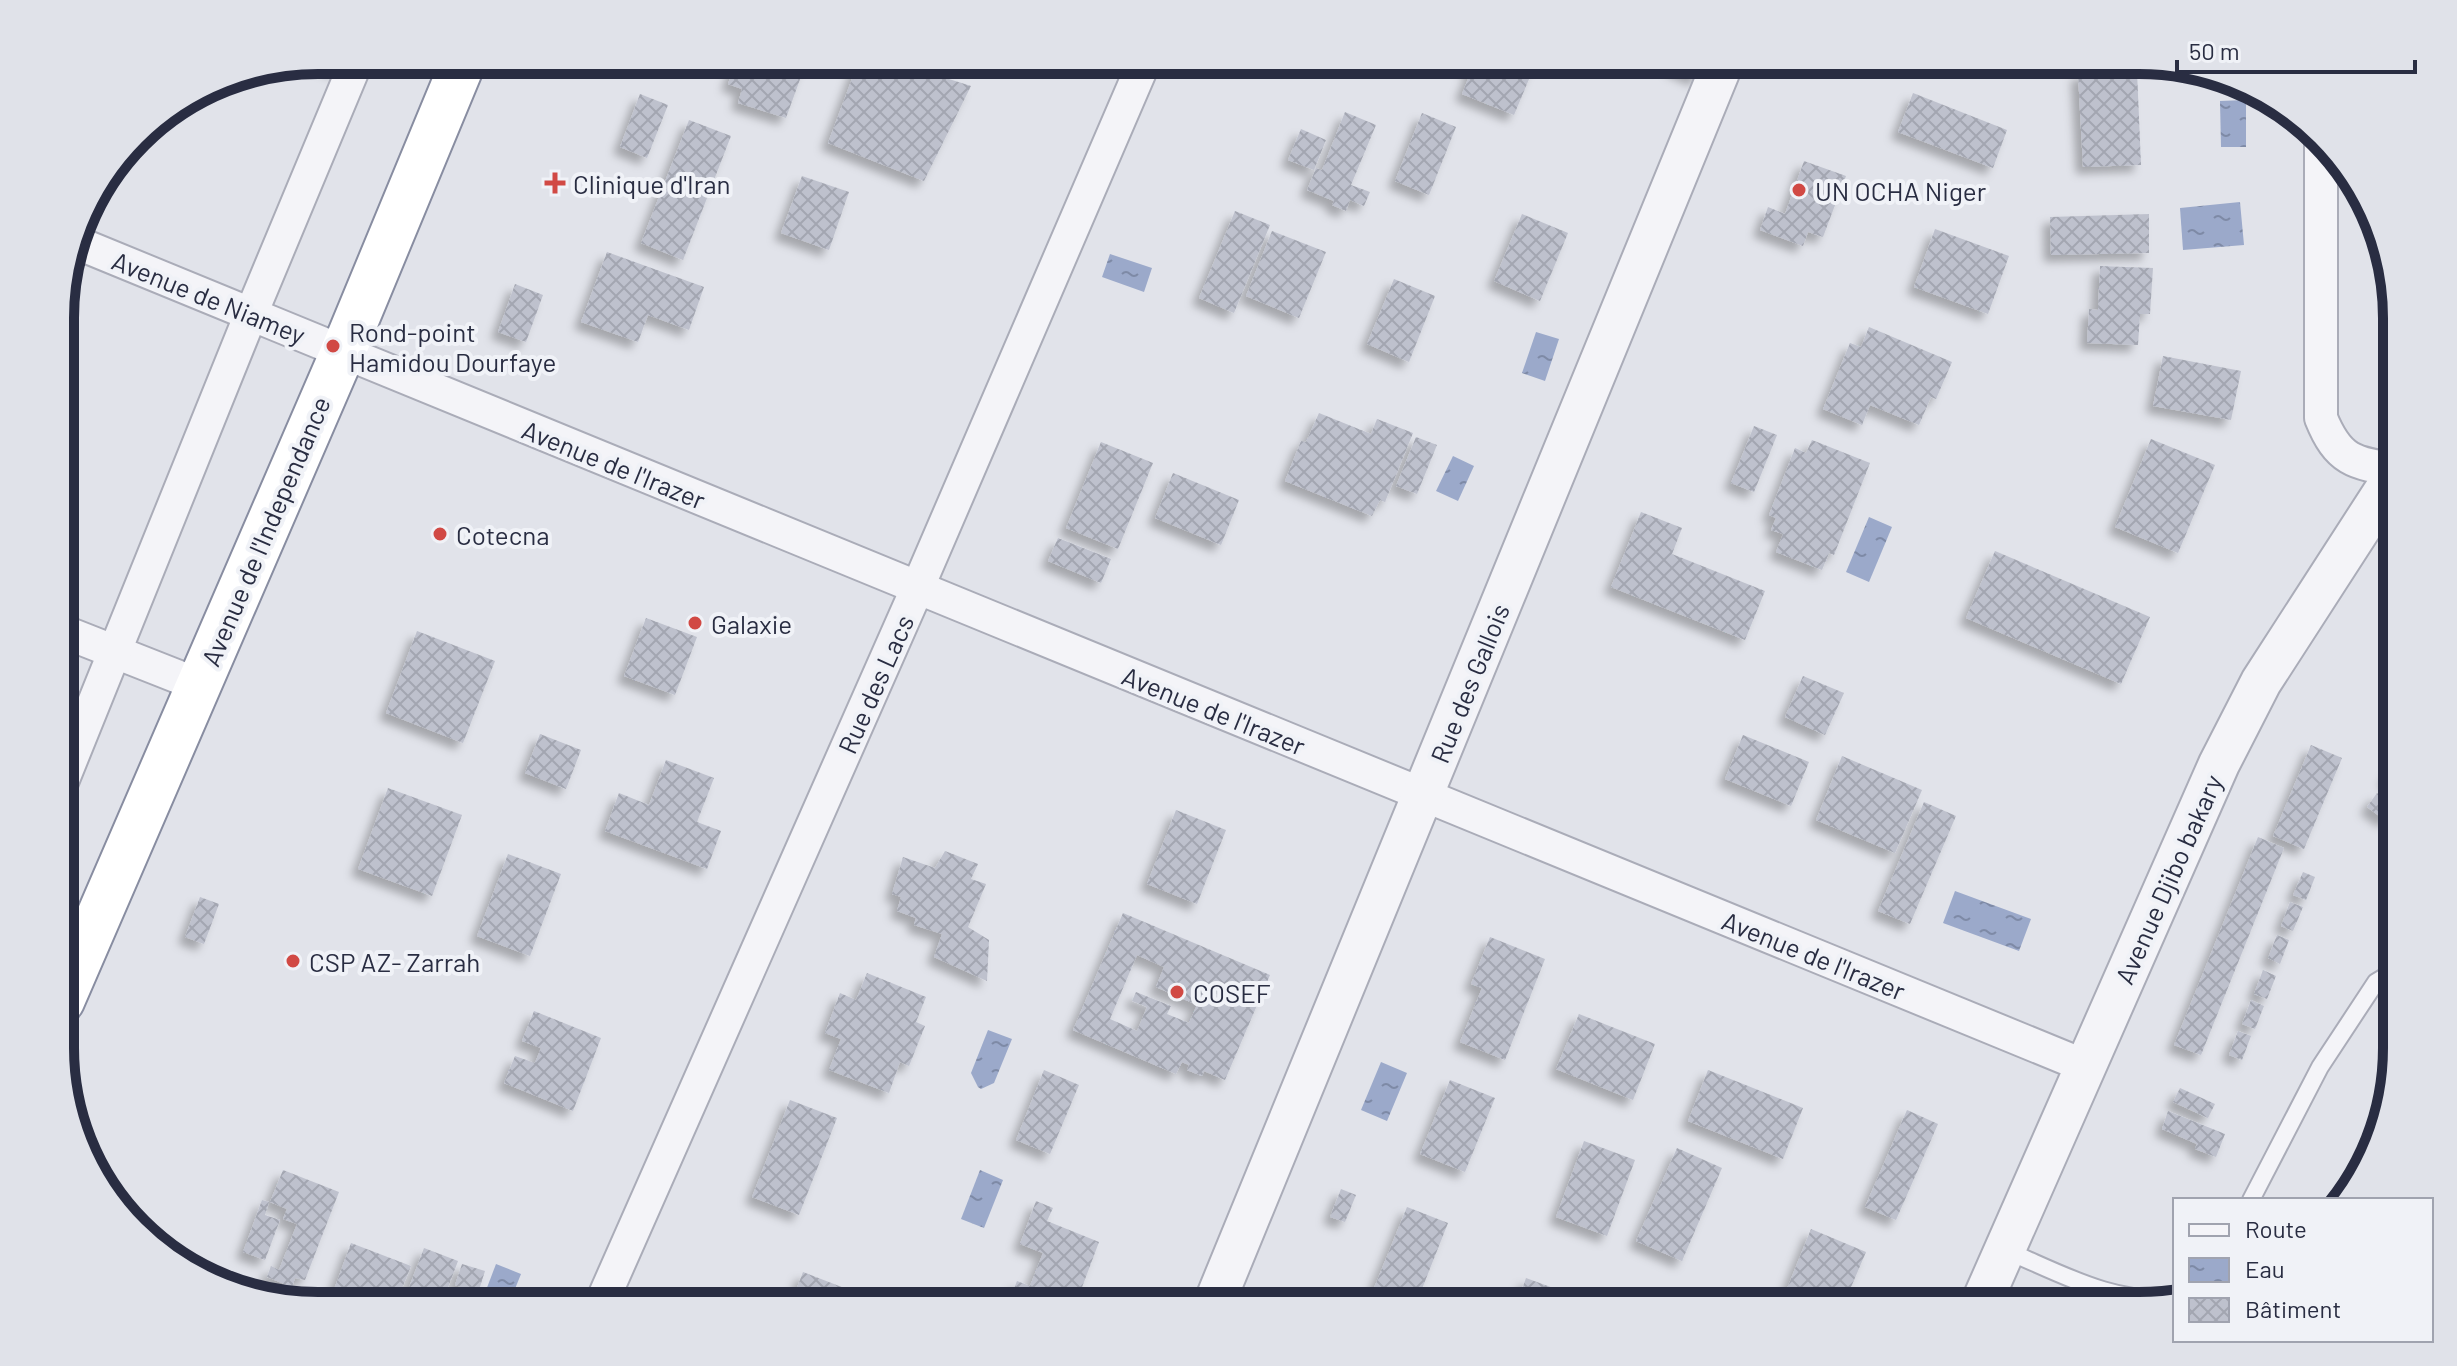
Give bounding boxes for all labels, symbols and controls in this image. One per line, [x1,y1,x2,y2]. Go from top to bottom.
scale bar [2177,24,2415,74]
text: 50 m [2189,36,2240,65]
place label: Clinique d'Iran [573,168,730,199]
marker: Clinique d'Iran [544,172,566,194]
place label: UN OCHA Niger [1815,175,1987,206]
marker: UN OCHA Niger [1790,181,1808,199]
street label: Avenue de Niamey [108,244,310,350]
place label: Rond-point Hamidou Dourfaye [349,316,556,377]
marker: Rond-point Hamidou Dourfaye [324,337,342,355]
street label: Avenue de l'Independance [194,392,336,670]
street label: Avenue de l'Irazer [518,413,711,515]
place label: Cotecna [456,519,550,550]
marker: Cotecna [431,525,449,543]
street label: Rue des Gallois [1423,599,1515,767]
place label: Galaxie [711,608,792,639]
street label: Rue des Lacs [831,610,919,758]
marker: Galaxie [686,614,704,632]
street label: Avenue de l'Irazer [1118,659,1311,761]
street label: Avenue Djibo bakary [2108,769,2228,989]
street label: Avenue de l'Irazer [1718,904,1911,1006]
place label: CSP AZ- Zarrah [309,946,480,977]
marker: CSP AZ- Zarrah [284,952,302,970]
place label: COSEF [1193,977,1271,1008]
marker: COSEF [1168,983,1186,1001]
legend [2173,1198,2433,1342]
text: Route [2245,1214,2307,1243]
text: Eau [2245,1254,2285,1283]
text: Bâtiment [2245,1294,2341,1323]

